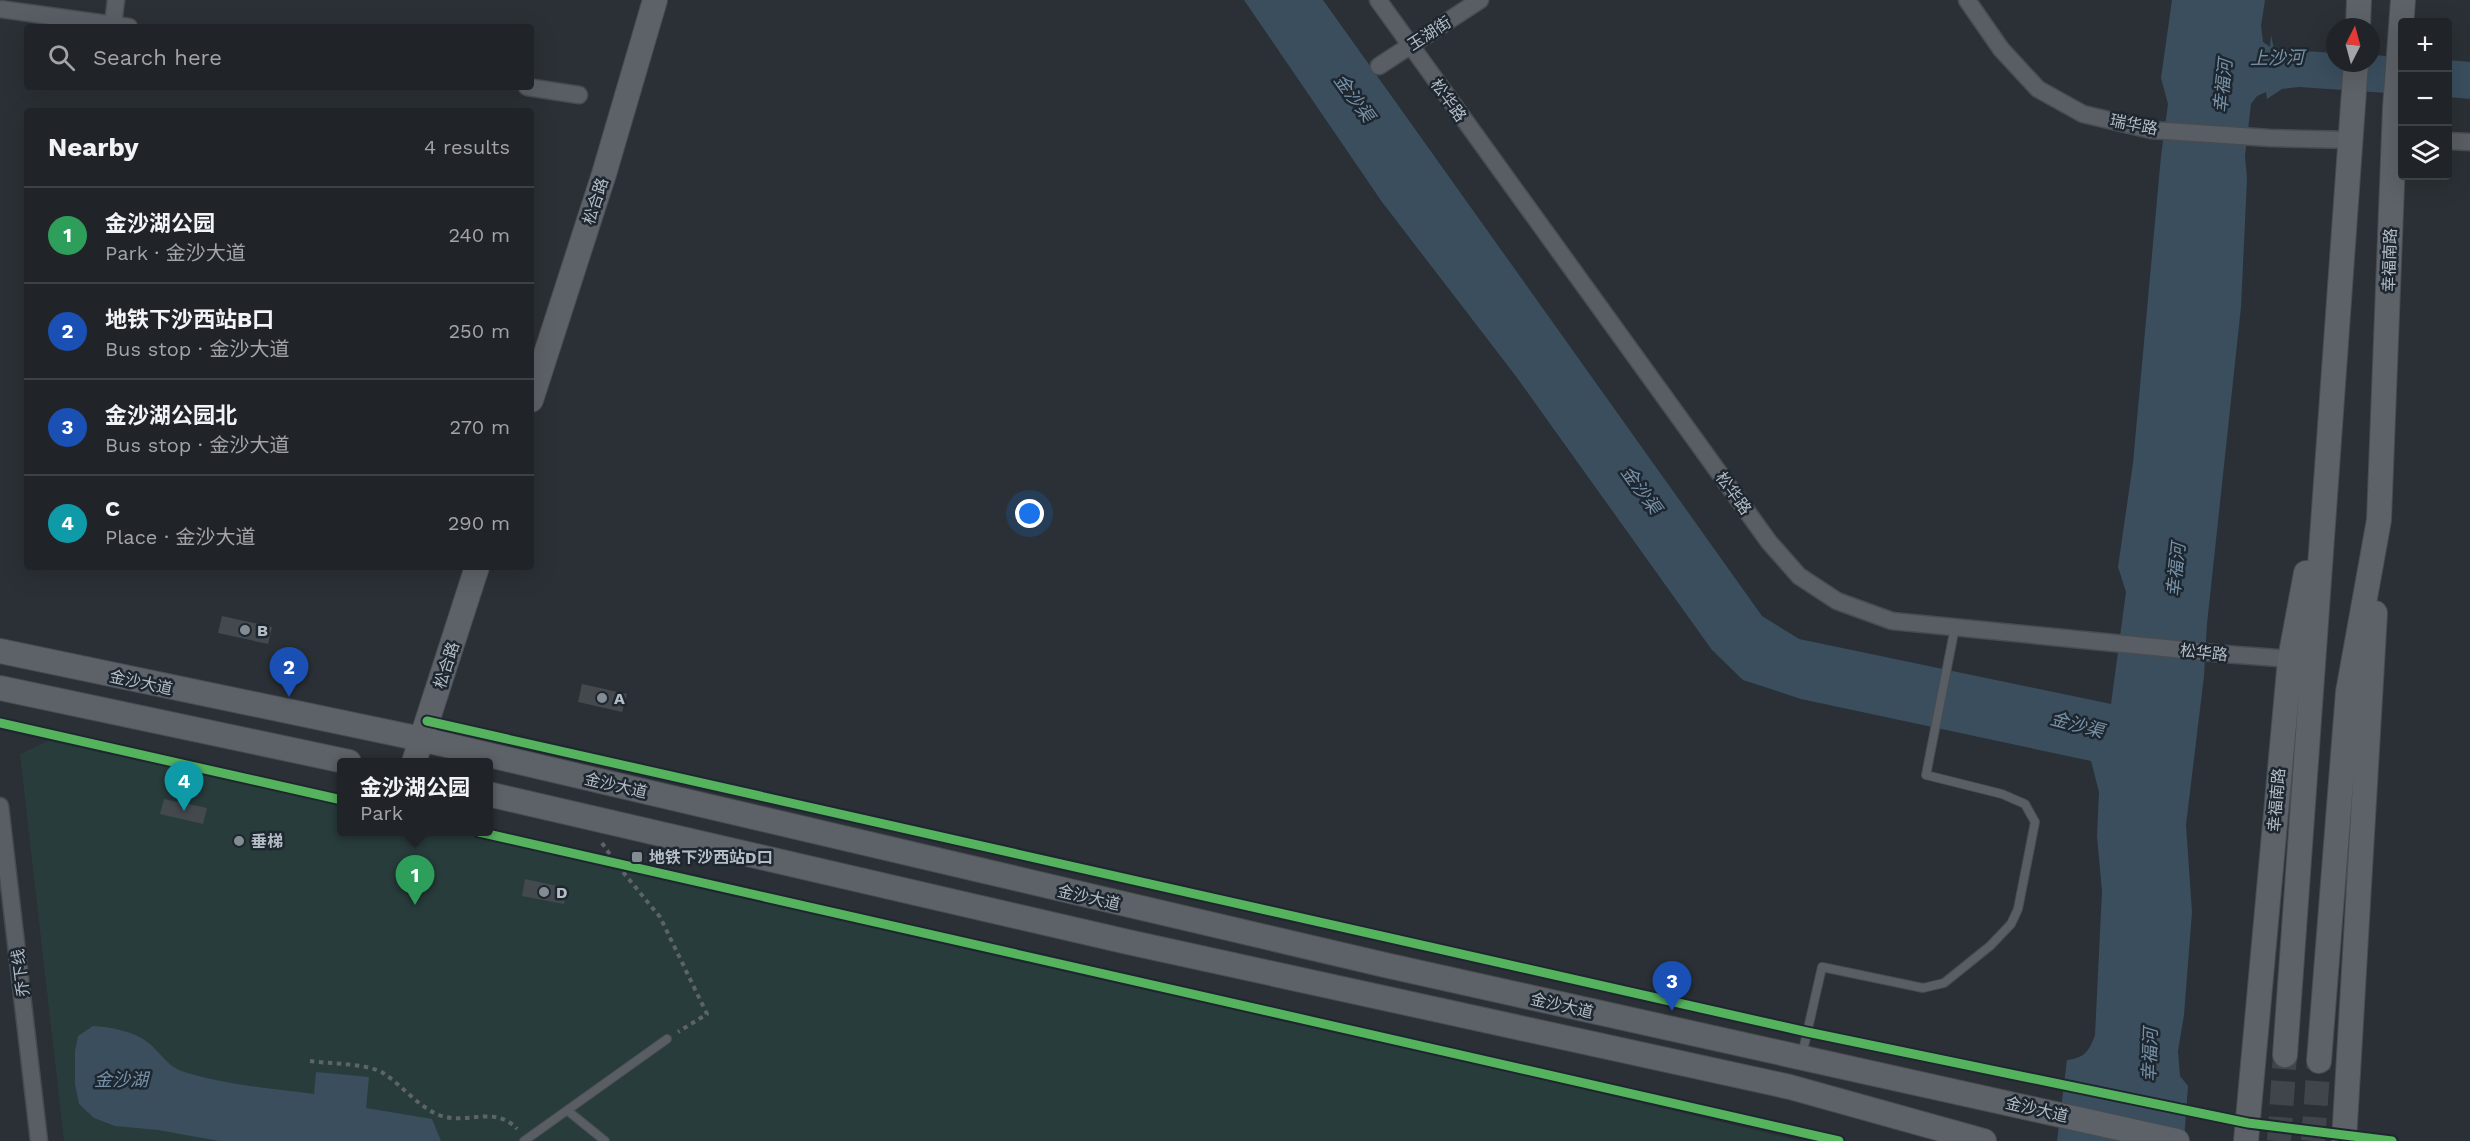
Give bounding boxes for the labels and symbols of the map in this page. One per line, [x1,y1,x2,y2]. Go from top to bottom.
street label: 玉湖街 [1404,12,1455,54]
north arrow [2326,18,2380,72]
water label: 上沙河 [2250,46,2307,68]
water label: 幸福河 [2209,55,2236,114]
water label: 金沙渠 [1330,70,1381,128]
street label: 松华路 [1427,75,1470,125]
street label: 瑞华路 [2109,111,2159,138]
street label: 松合路 [579,175,612,227]
street label: 幸福南路 [2379,228,2400,292]
water label: 金沙渠 [1617,462,1668,520]
street label: 松华路 [1712,468,1755,518]
your location [1015,499,1044,528]
water label: 幸福河 [2162,539,2189,598]
place label: B [257,621,268,640]
marker: B [238,623,252,637]
street label: 松合路 [430,639,463,691]
street label: 松华路 [2179,641,2229,664]
pin: 2 [270,648,308,697]
street label: 金沙大道 [108,667,174,698]
place label: A [614,689,625,708]
marker: A [595,691,609,705]
water label: 金沙渠 [2048,707,2109,742]
pin: 4 [164,762,204,811]
street label: 幸福南路 [2264,767,2289,833]
street label: 金沙大道 [583,769,649,802]
place label: 垂梯 [251,832,283,851]
marker: 垂梯 [232,834,246,848]
place label: 地铁下沙西站D口 [649,848,773,867]
marker: 地铁下沙西站D口 [630,850,644,864]
pin: 1 [396,856,434,905]
street label: 金沙大道 [1056,881,1122,914]
place label: D [556,883,568,902]
marker: D [537,885,551,899]
street label: 乔下线 [8,948,33,998]
pin: 3 [1652,962,1692,1011]
street label: 金沙大道 [1529,989,1595,1022]
water label: 幸福河 [2138,1025,2161,1082]
water label: 金沙湖 [94,1069,151,1090]
street label: 金沙大道 [2004,1093,2070,1126]

